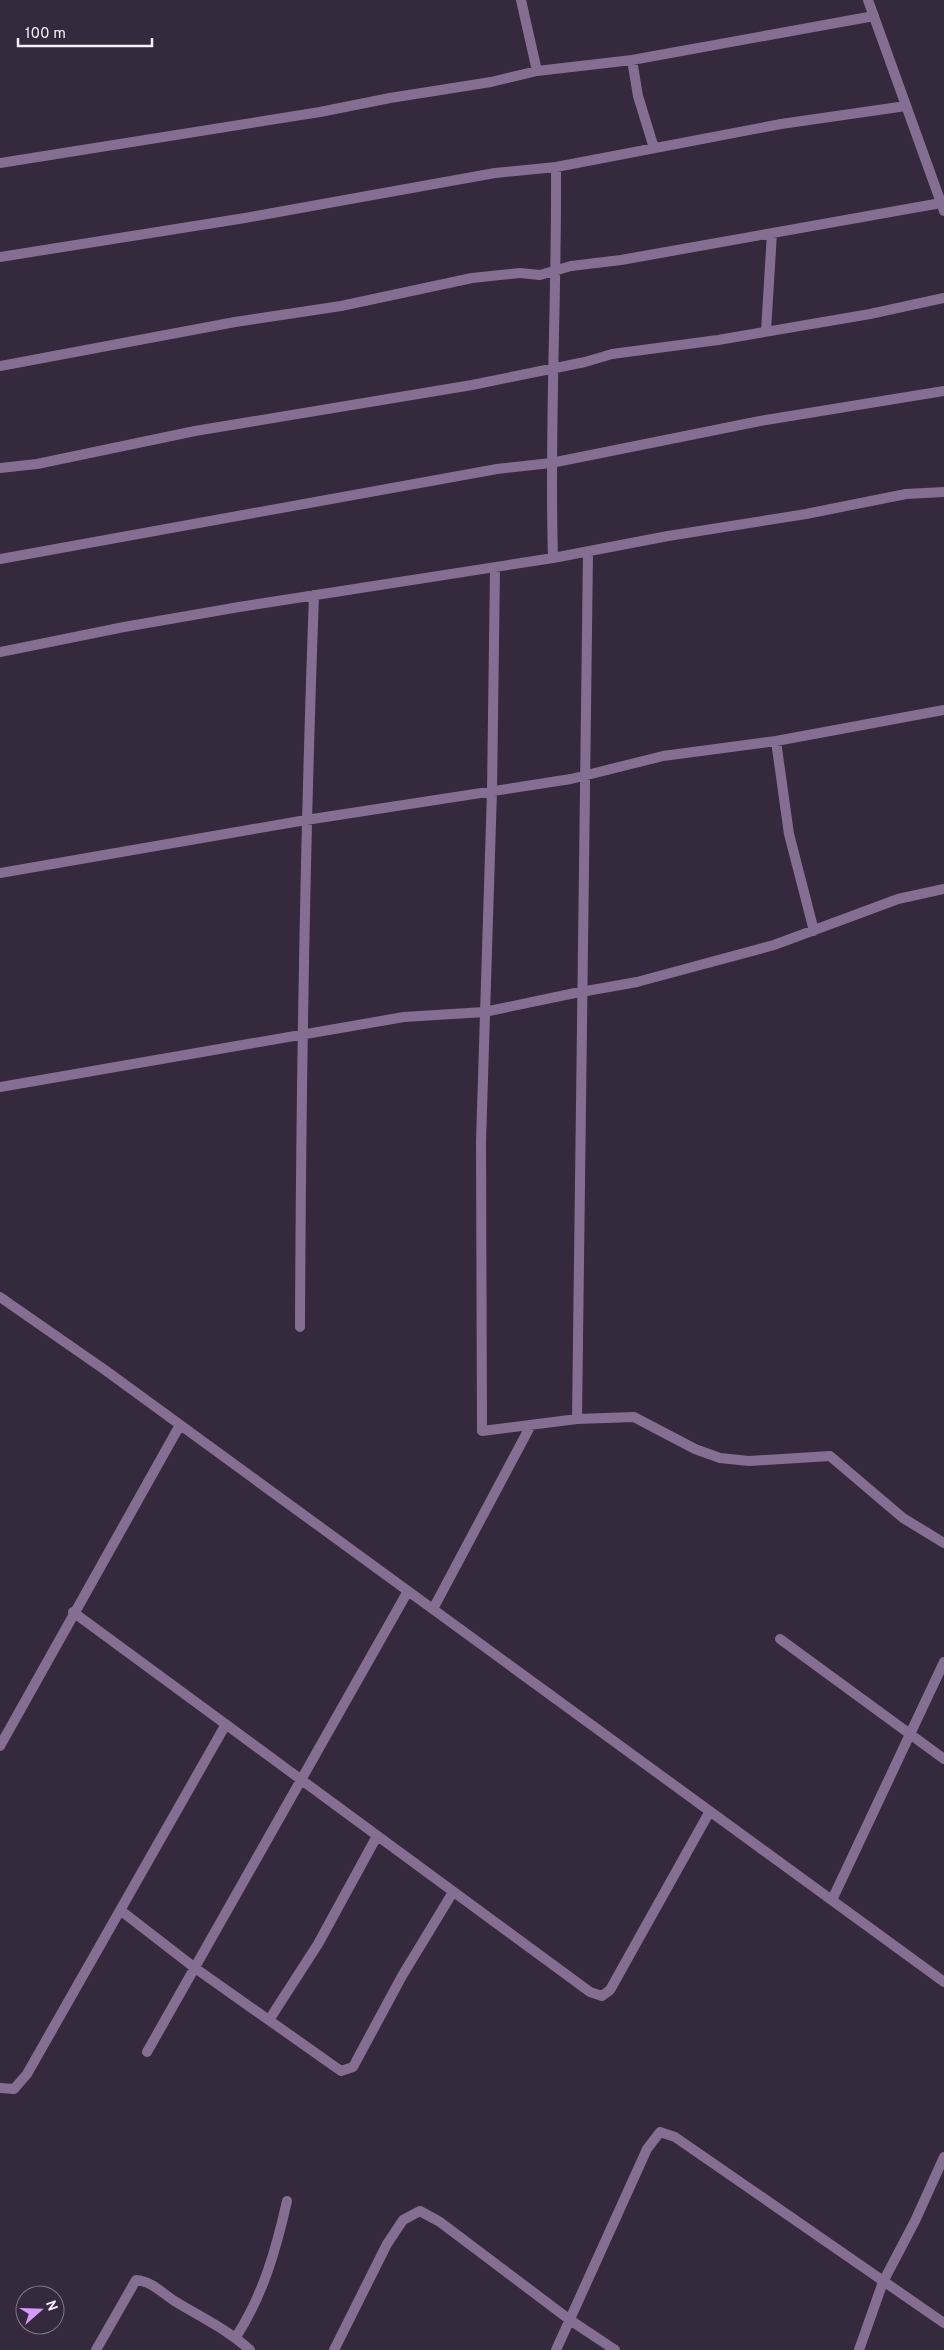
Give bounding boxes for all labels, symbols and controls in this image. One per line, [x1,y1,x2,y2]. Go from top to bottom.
scale bar [18,15,151,47]
text: 100 m [25,25,66,44]
north arrow [15,2285,65,2335]
text: N [41,2298,61,2314]

